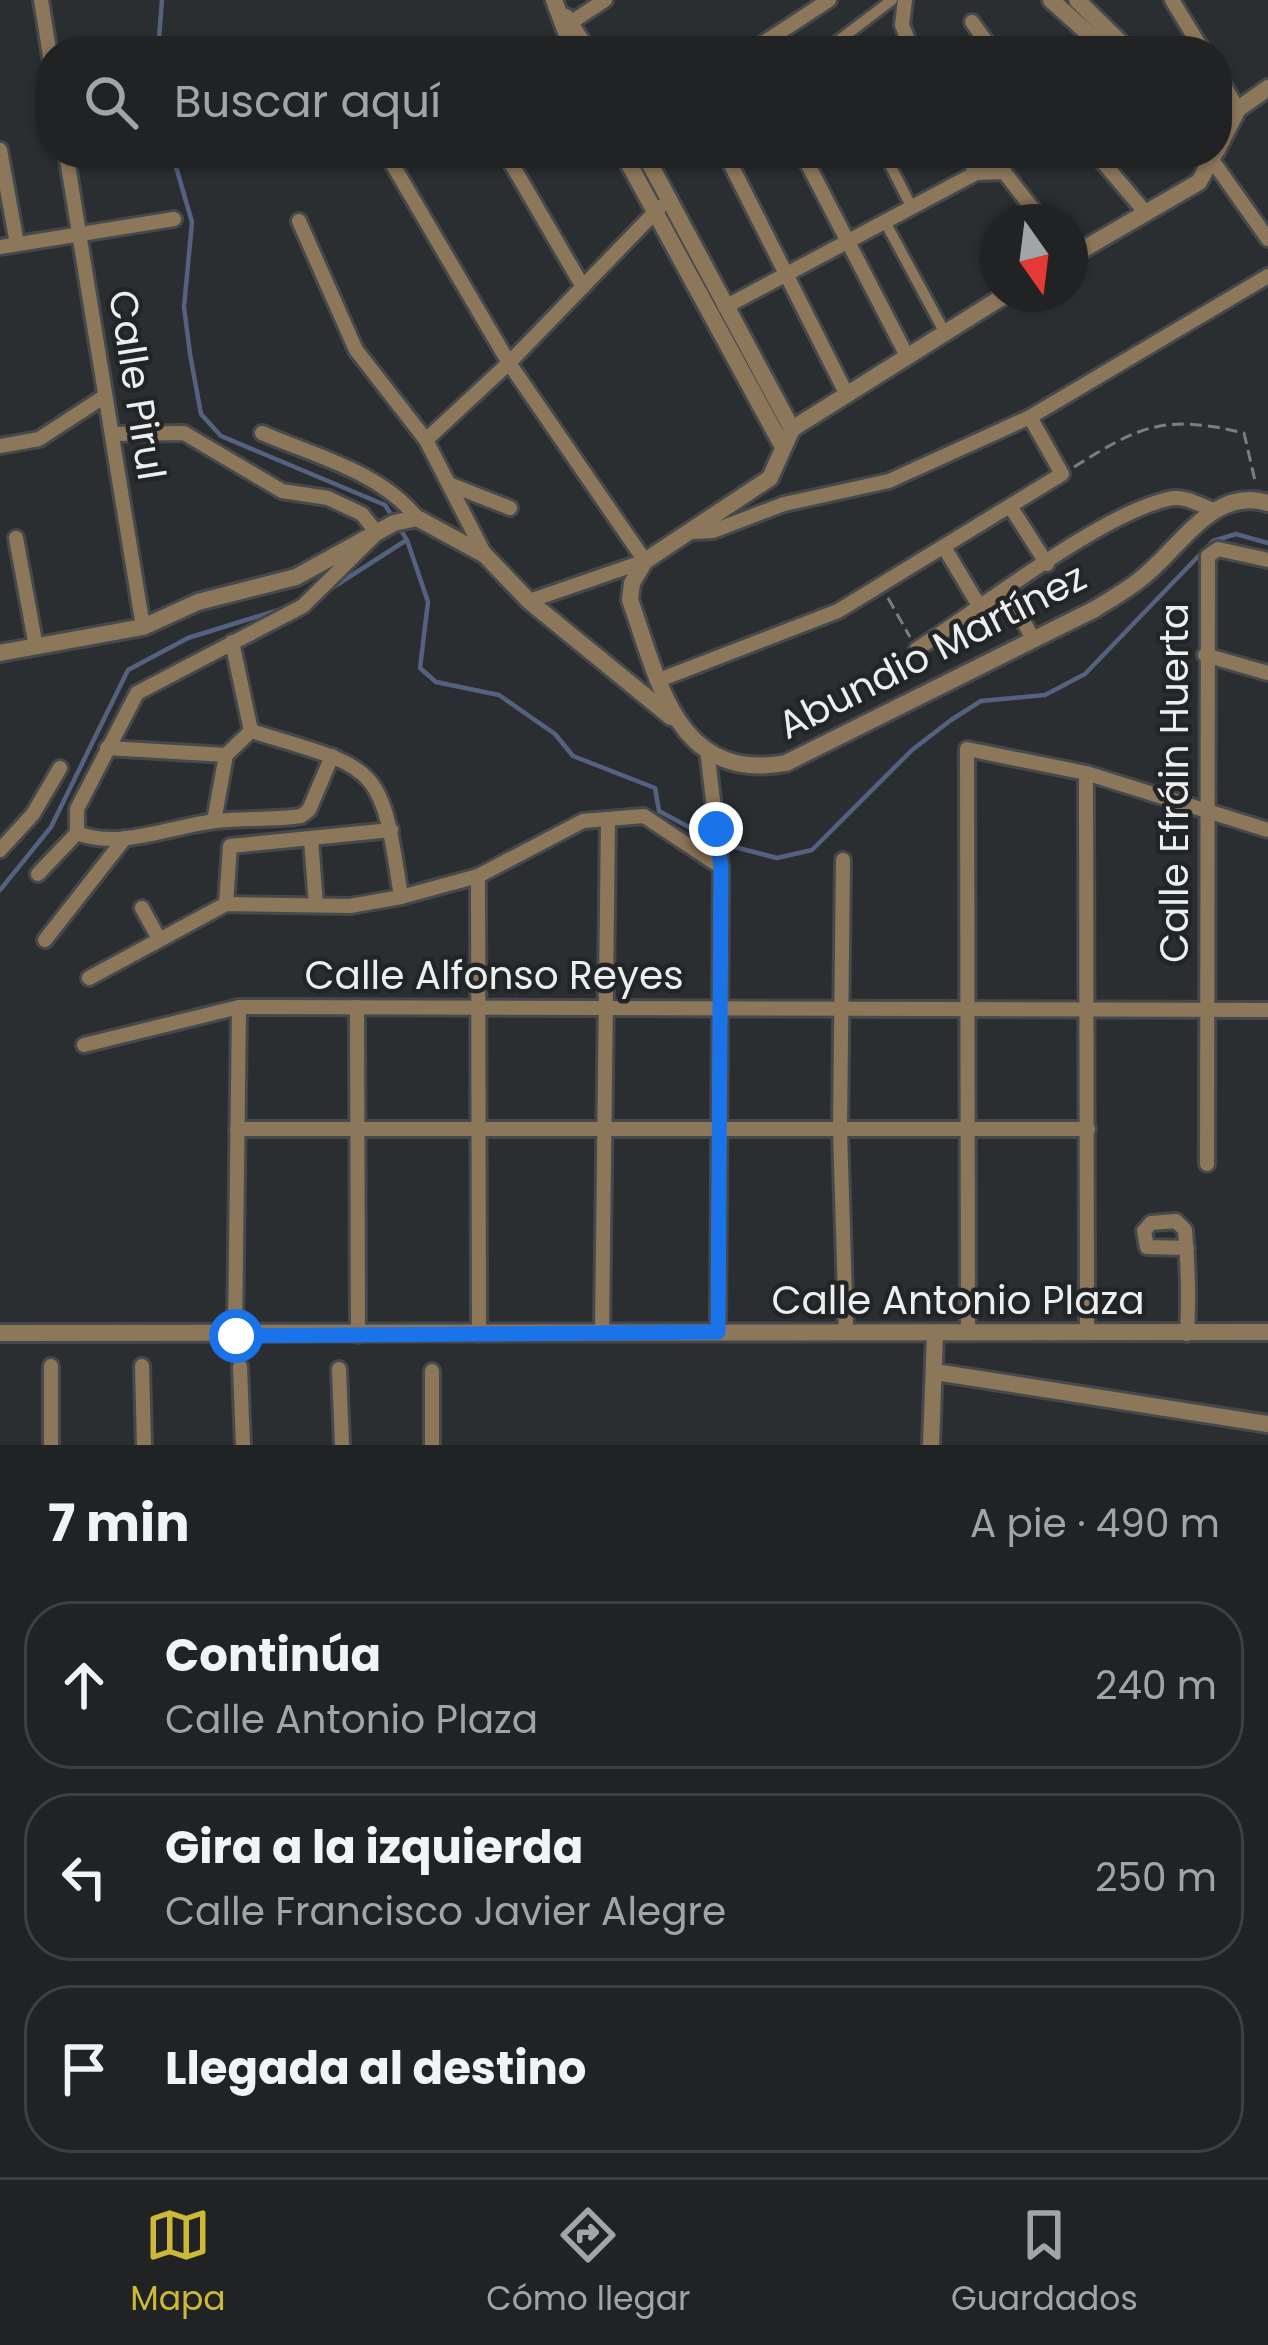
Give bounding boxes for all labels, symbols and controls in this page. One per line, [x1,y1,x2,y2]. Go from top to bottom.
search box [36,36,1232,168]
icon: search [78,69,144,135]
text: Buscar aquí [174,70,441,133]
north arrow [980,204,1088,312]
street label: Calle Pirul [95,286,179,484]
street label: Abundio Martínez [768,550,1096,752]
street label: Calle Efráin Huerta [1147,603,1202,963]
route end [689,802,743,856]
street label: Calle Alfonso Reyes [304,948,684,1003]
street label: Calle Antonio Plaza [771,1273,1145,1328]
route start [209,1309,263,1363]
text: 7 min [48,1487,190,1559]
text: A pie · 490 m [970,1496,1220,1551]
text: Continúa [165,1624,381,1687]
icon: ahead [51,1652,117,1718]
text: 240 m [1095,1658,1217,1713]
text: Calle Antonio Plaza [165,1692,538,1747]
text: Gira a la izquierda [165,1816,583,1879]
icon: left [51,1844,117,1910]
text: 250 m [1095,1850,1217,1905]
text: Calle Francisco Javier Alegre [165,1884,726,1939]
icon: arrive [51,2036,117,2102]
text: Llegada al destino [165,2037,587,2100]
tab: Mapa [130,2202,226,2324]
tab: Cómo llegar [486,2202,690,2324]
tab: Guardados [951,2202,1138,2324]

